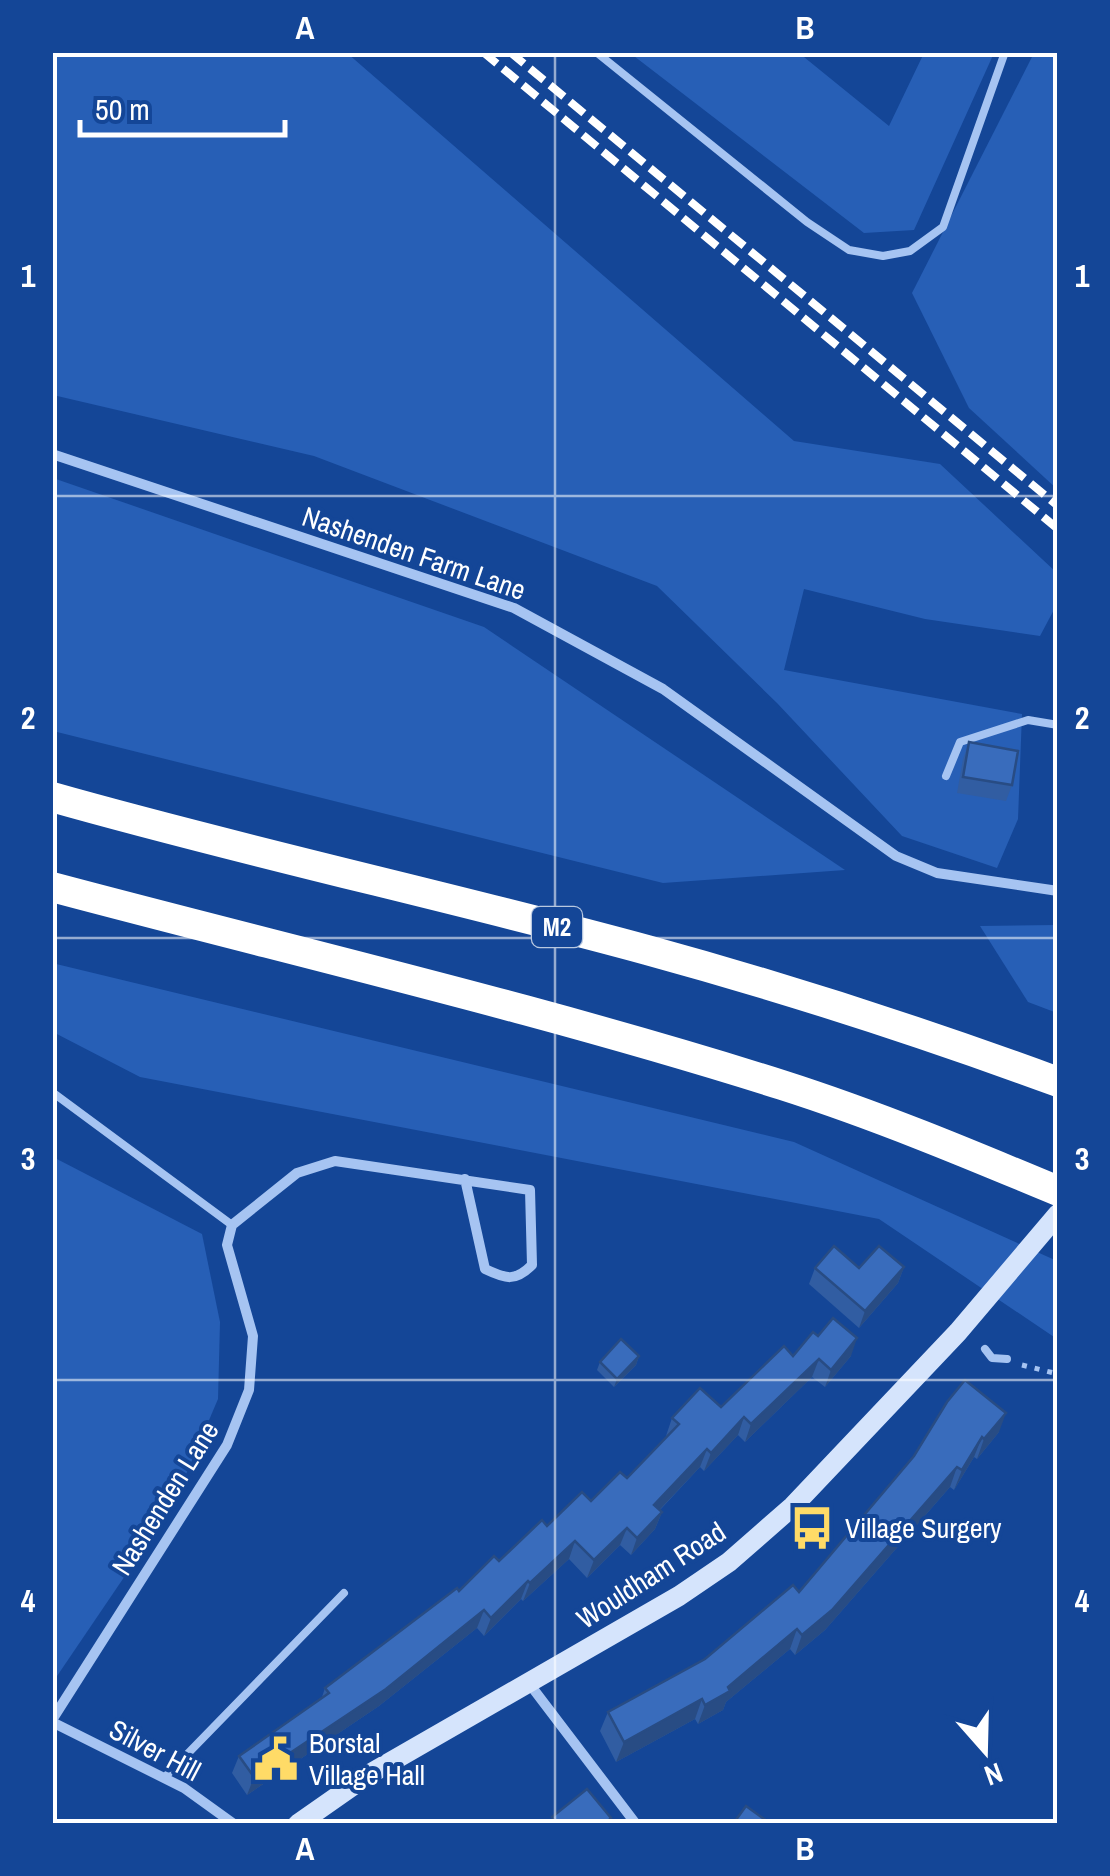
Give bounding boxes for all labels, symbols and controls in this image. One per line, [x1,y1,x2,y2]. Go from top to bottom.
text: A [296,6,315,49]
text: B [796,6,814,49]
scale bar [80,75,285,137]
text: 50 m [95,89,150,129]
text: 1 [21,254,36,297]
text: 1 [1075,254,1090,297]
street label: Nashenden Farm Lane [297,497,531,609]
text: 2 [21,696,35,739]
text: 2 [1075,696,1089,739]
road number: M2 [532,907,582,947]
text: 3 [21,1137,35,1180]
text: 3 [1075,1137,1089,1180]
street label: Nashenden Lane [103,1414,227,1582]
bus stop icon: Village Surgery [788,1504,836,1552]
place label: Village Surgery [845,1509,1002,1547]
street label: Wouldham Road [569,1513,733,1637]
text: 4 [21,1579,36,1622]
text: 4 [1075,1579,1090,1622]
north arrow [935,1701,1035,1801]
street label: Silver Hill [103,1710,207,1790]
place label: Borstal Village Hall [309,1724,425,1794]
public building icon: Borstal Village Hall [252,1735,300,1783]
text: N [979,1754,1008,1795]
text: A [296,1827,315,1870]
text: B [796,1827,814,1870]

